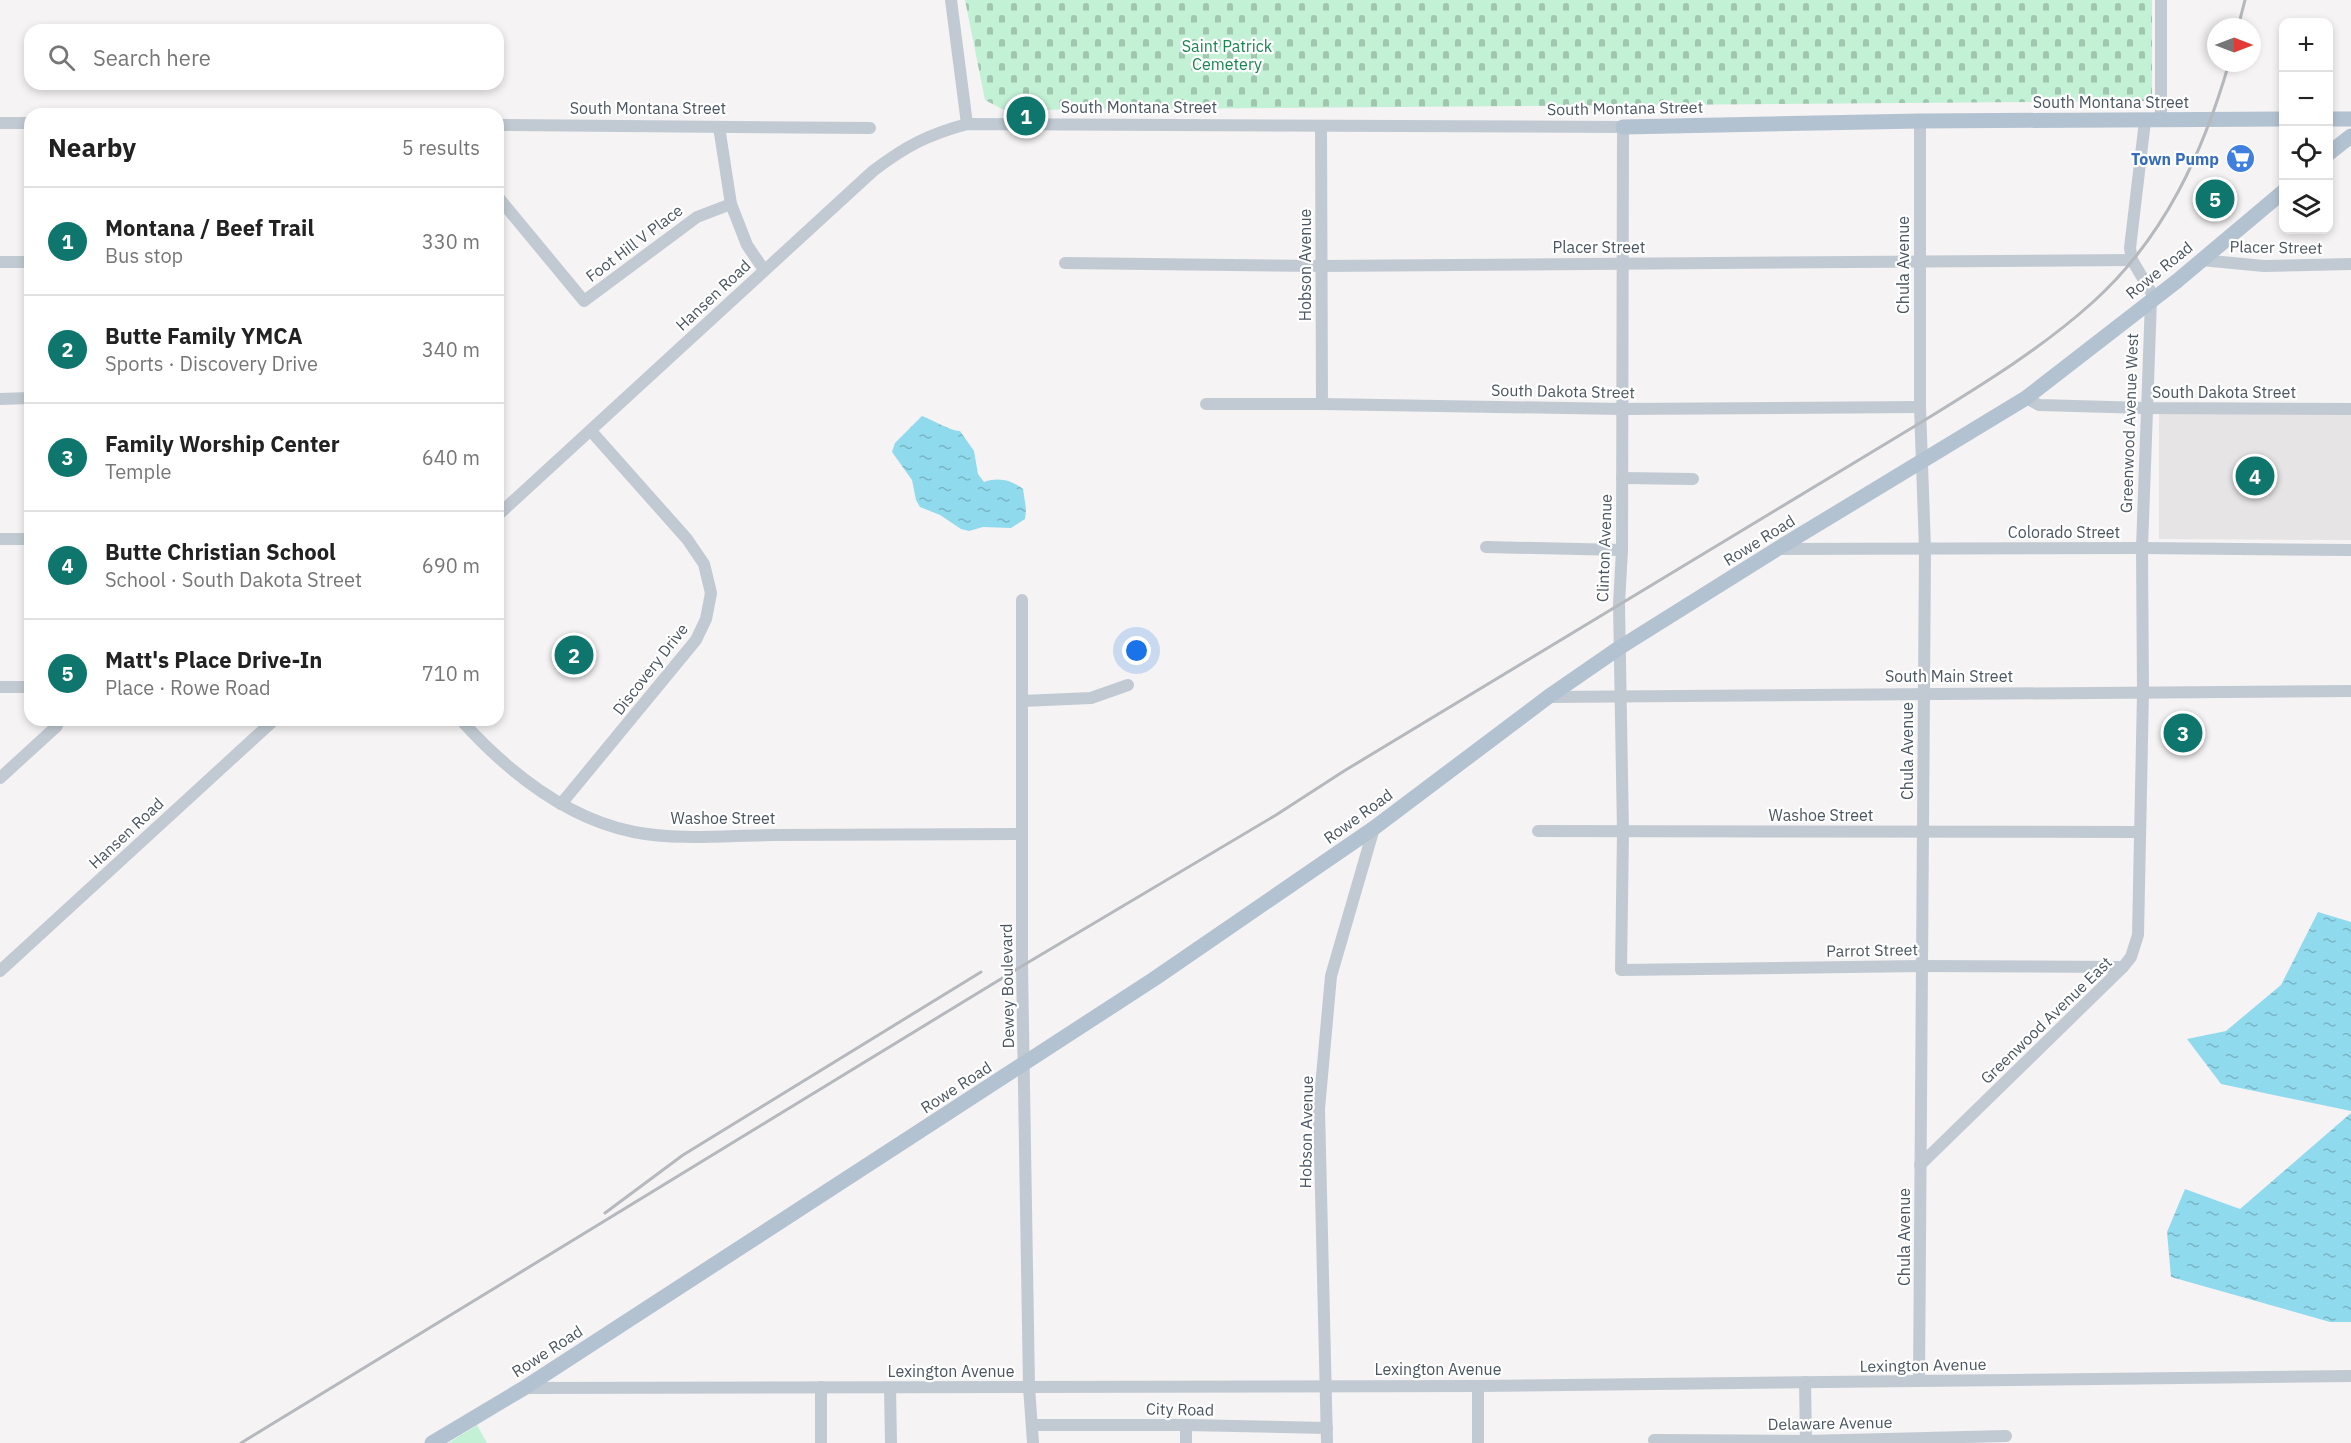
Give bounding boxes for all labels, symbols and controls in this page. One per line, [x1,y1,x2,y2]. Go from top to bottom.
north arrow [2207,18,2261,72]
map controls [2279,18,2333,234]
button: + [2279,18,2333,72]
search box [24,24,504,90]
park label: Saint Patrick Cemetery [1182,36,1273,74]
icon: search [45,41,78,74]
text: Search here [93,43,211,72]
button: − [2279,72,2333,126]
street label: South Montana Street [2033,92,2189,112]
pin: 1 [1006,94,1046,138]
street label: South Montana Street [1061,97,1217,117]
street label: South Montana Street [1547,97,1703,119]
street label: South Montana Street [570,98,726,118]
button: locate [2279,126,2333,180]
text: Nearby [48,130,136,164]
text: 5 results [402,134,480,161]
supermarket icon: Town Pump [2224,143,2256,175]
place label: Town Pump [2131,149,2219,169]
pin: 5 [2196,176,2234,222]
button: layers [2279,180,2333,234]
street label: Foot Hill V Place [581,200,687,286]
street label: Hobson Avenue [1295,208,1315,321]
text: Montana / Beef Trail [105,213,314,242]
street label: Chula Avenue [1893,216,1913,314]
text: 1 [62,228,74,255]
text: 330 m [422,228,480,255]
street label: Placer Street [2229,236,2323,258]
street label: Placer Street [1553,237,1645,257]
street label: Rowe Road [2121,237,2197,303]
text: Bus stop [105,242,183,269]
street label: Hansen Road [671,255,755,335]
text: Butte Family YMCA [105,321,302,350]
street label: Greenwood Avenue West [2116,333,2142,513]
text: 2 [62,336,74,363]
text: 340 m [422,336,480,363]
text: Sports · Discovery Drive [105,350,318,377]
street label: South Dakota Street [1491,380,1635,402]
street label: South Dakota Street [2152,382,2296,402]
text: Family Worship Center [105,429,340,458]
text: 3 [62,444,74,471]
text: 640 m [422,444,480,471]
pin: 4 [2236,454,2274,498]
text: Temple [105,458,172,485]
street label: Clinton Avenue [1592,493,1616,602]
street label: Rowe Road [1720,510,1798,570]
street label: Colorado Street [2008,522,2120,542]
text: Butte Christian School [105,537,336,566]
text: 4 [62,552,74,579]
text: 690 m [422,552,480,579]
text: School · South Dakota Street [105,566,362,593]
street label: Discovery Drive [608,619,692,719]
pin: 2 [554,632,594,678]
your location [1122,636,1151,665]
text: Matt's Place Drive-In [105,645,322,674]
text: 5 [62,660,74,687]
text: 710 m [422,660,480,687]
street label: South Main Street [1885,666,2013,686]
text: Place · Rowe Road [105,674,271,701]
street label: Chula Avenue [1897,702,1917,800]
pin: 3 [2164,710,2202,756]
street label: Rowe Road [1320,784,1396,848]
street label: Hansen Road [84,793,168,873]
street label: Washoe Street [1769,805,1873,825]
street label: Washoe Street [671,808,775,828]
street label: Dewey Boulevard [996,923,1018,1049]
street label: Parrot Street [1826,939,1918,961]
street label: Greenwood Avenue East [1976,952,2116,1088]
street label: Rowe Road [917,1057,995,1117]
street label: Hobson Avenue [1295,1075,1317,1188]
street label: Chula Avenue [1894,1188,1914,1286]
street label: Rowe Road [508,1321,586,1381]
street label: Lexington Avenue [1859,1354,1987,1376]
street label: Lexington Avenue [1375,1359,1502,1379]
street label: Lexington Avenue [888,1361,1015,1381]
street label: City Road [1146,1398,1214,1420]
street label: Delaware Avenue [1767,1412,1893,1434]

